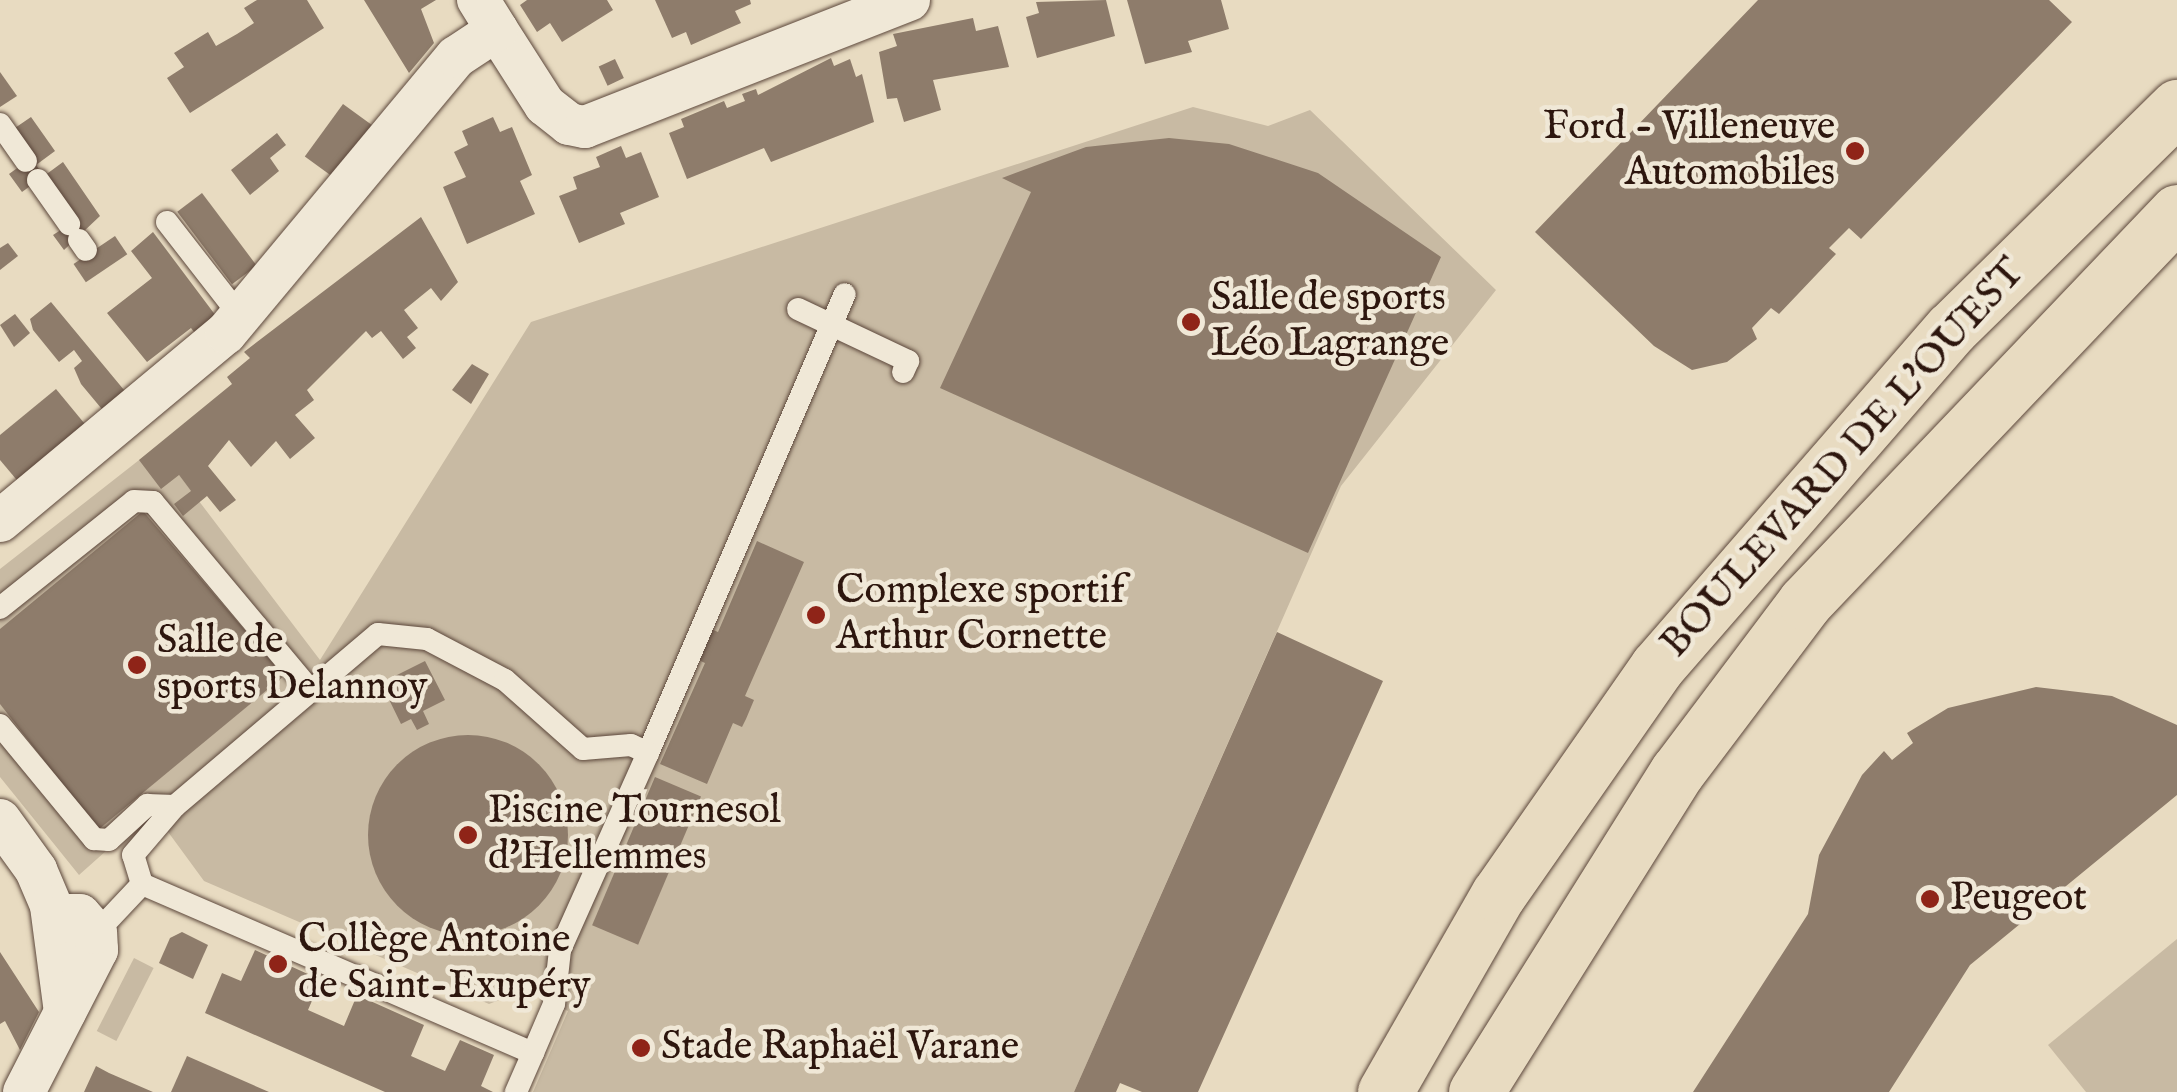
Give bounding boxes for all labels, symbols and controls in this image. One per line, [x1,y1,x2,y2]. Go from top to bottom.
place label: Ford - Villeneuve Automobiles [1543,104,1835,198]
marker: Ford - Villeneuve Automobiles [1844,140,1866,162]
street label: BOULEVARD DE L'OUEST [1652,250,2036,668]
place label: Salle de sports Léo Lagrange [1211,275,1449,369]
marker: Salle de sports Léo Lagrange [1180,311,1202,333]
place label: Complexe sportif Arthur Cornette [836,568,1125,662]
marker: Complexe sportif Arthur Cornette [805,604,827,626]
place label: Salle de sports Delannoy [157,618,428,712]
marker: Salle de sports Delannoy [126,654,148,676]
place label: Piscine Tournesol d'Hellemmes [488,788,781,882]
marker: Piscine Tournesol d'Hellemmes [457,824,479,846]
place label: Peugeot [1950,875,2087,923]
marker: Peugeot [1919,888,1941,910]
place label: Collège Antoine de Saint-Exupéry [298,917,591,1011]
marker: Collège Antoine de Saint-Exupéry [267,953,289,975]
place label: Stade Raphaël Varane [661,1024,1019,1072]
marker: Stade Raphaël Varane [630,1037,652,1059]

